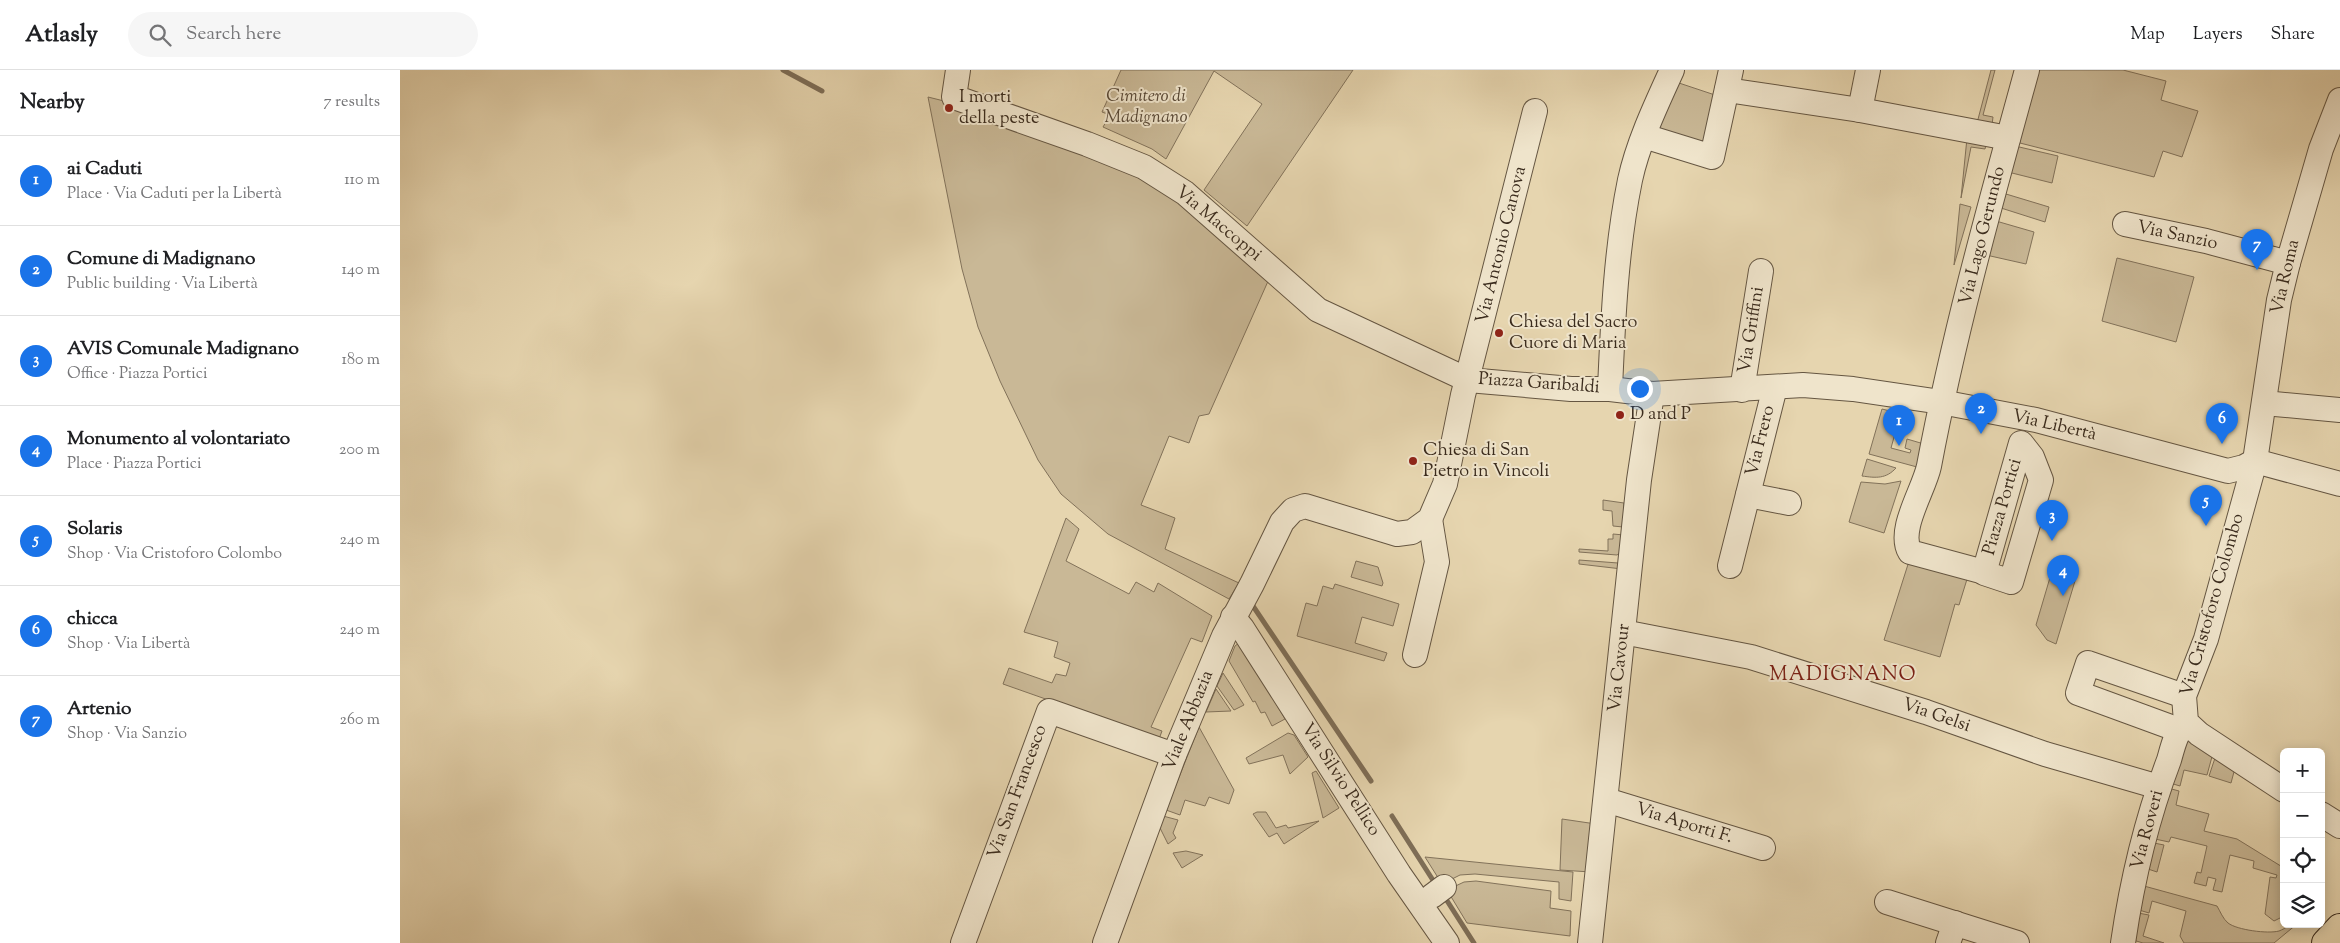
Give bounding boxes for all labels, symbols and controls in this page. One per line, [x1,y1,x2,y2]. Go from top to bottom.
search box [128,12,478,57]
text: Atlasly [25,18,98,52]
icon: search [146,21,174,49]
text: Search here [186,21,281,48]
text: Map [2130,22,2165,48]
text: Layers [2193,22,2243,48]
text: Share [2271,22,2315,48]
park label: Cimitero di Madignano [1105,84,1187,131]
place label: I morti della peste [959,85,1039,132]
text: Nearby [20,88,85,118]
text: 7 results [324,91,380,114]
marker: I morti della peste [943,102,955,114]
text: ai Caduti [67,156,142,183]
street label: Via Antonio Canova [1470,164,1534,326]
street label: Via Lago Gerundo [1953,164,2013,308]
text: 1 [33,169,39,192]
text: 110 m [344,169,380,192]
street label: Via Maccoppi [1169,180,1267,268]
text: Place · Via Caduti per la Libertà [67,183,282,206]
street label: Via Sanzio [2134,215,2220,257]
pin: 7 [2241,229,2273,270]
street label: Via Roma [2265,237,2307,317]
text: Comune di Madignano [67,246,255,273]
text: 2 [32,259,40,282]
text: 140 m [342,259,380,282]
text: Public building · Via Libertà [67,273,258,296]
street label: Via Griffini [1732,285,1772,375]
place label: Chiesa del Sacro Cuore di Maria [1509,310,1638,357]
marker: Chiesa del Sacro Cuore di Maria [1493,327,1505,339]
text: AVIS Comunale Madignano [67,336,299,363]
text: 3 [33,349,39,372]
text: 180 m [341,349,380,372]
text: Office · Piazza Portici [67,363,207,386]
street label: Piazza Garibaldi [1477,367,1601,401]
your location [1627,376,1653,402]
pin: 2 [1965,393,1997,434]
place label: D and P [1630,402,1691,428]
street label: Via Frero [1740,403,1782,479]
pin: 6 [2206,403,2238,444]
street label: Via Libertà [2009,404,2099,448]
pin: 1 [1883,405,1915,446]
marker: D and P [1614,409,1626,421]
text: Monumento al volontariato [67,426,290,453]
place label: Chiesa di San Pietro in Vincoli [1423,438,1549,485]
text: 4 [32,439,40,462]
text: 200 m [339,439,380,462]
text: Place · Piazza Portici [67,453,202,476]
marker: Chiesa di San Pietro in Vincoli [1407,455,1419,467]
street label: Piazza Portici [1977,456,2029,558]
pin: 5 [2190,485,2222,526]
pin: 3 [2036,500,2068,541]
street label: Via Cristoforo Colombo [2174,510,2252,699]
text: Solaris [67,516,122,543]
text: 5 [33,529,39,552]
text: 240 m [339,529,380,552]
text: Shop · Via Cristoforo Colombo [67,543,282,566]
pin: 4 [2047,555,2079,596]
text: chicca [67,606,118,633]
text: 6 [32,619,40,642]
text: 240 m [339,619,380,642]
street label: Via Cavour [1602,622,1638,714]
text: Shop · Via Libertà [67,633,190,656]
district label: MADIGNANO [1769,661,1917,690]
street label: Viale Abbazia [1157,667,1221,775]
street label: Via Gelsi [1898,692,1974,740]
text: Artenio [67,696,131,723]
text: 7 [32,709,40,732]
text: 260 m [339,709,380,732]
street label: Via Silvio Pellico [1294,718,1386,842]
street label: Via San Francesco [982,721,1054,863]
text: Shop · Via Sanzio [67,723,187,746]
map controls [2280,748,2325,928]
button: + [2280,748,2325,793]
street label: Via Roveri [2125,787,2171,873]
button: − [2280,793,2325,838]
street label: Via Aporti F. [1632,797,1736,851]
button: locate [2280,838,2325,883]
button: layers [2280,883,2325,928]

